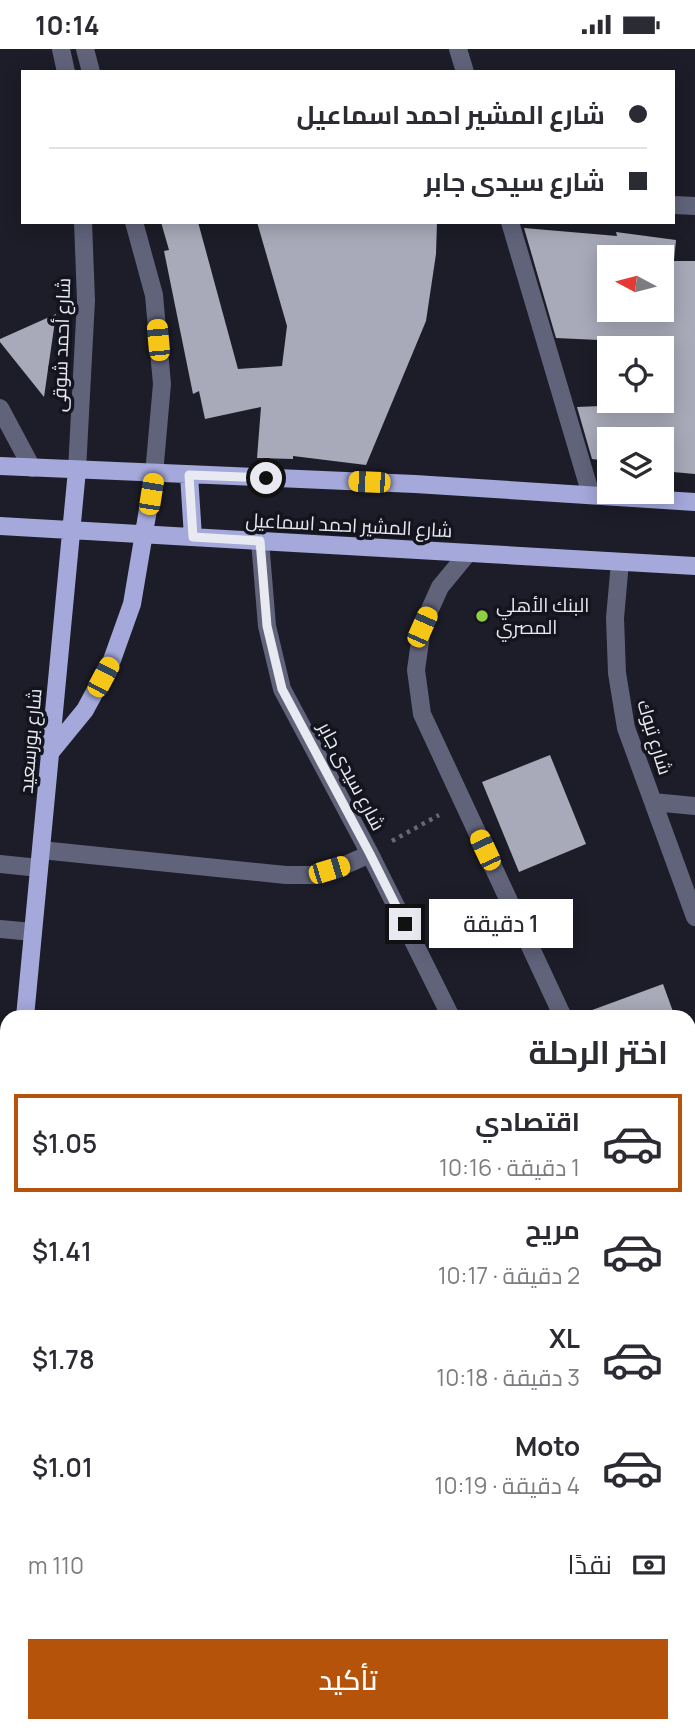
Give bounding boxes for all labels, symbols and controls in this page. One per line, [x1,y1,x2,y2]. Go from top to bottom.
text: 10:14 [35,7,100,43]
text: شارع المشير احمد اسماعيل [297,96,605,132]
text: شارع سيدى جابر [424,163,605,199]
north arrow [597,245,674,322]
map controls [597,245,674,504]
street label: شارع أحمد شوقى [46,277,77,413]
car [146,318,171,362]
button: locate [597,336,674,413]
button: layers [597,427,674,504]
route start [250,462,282,494]
car [348,471,391,493]
car [138,472,165,516]
street label: شارع المشير احمد اسماعيل [245,507,453,544]
place label: البنك الأهلي المصري [496,592,589,642]
car [404,604,441,650]
marker: البنك الأهلي المصري [474,608,490,624]
car [84,654,123,700]
street label: شارع بورسعيد [12,687,49,795]
street label: شارع تبوك [630,696,679,778]
street label: شارع سيدى جابر [311,716,392,835]
car [467,827,504,873]
car [306,854,353,886]
callout: 1 دقيقة [430,899,573,949]
text: 1 دقيقة [463,907,539,939]
route end [389,908,421,940]
text: اختر الرحلة [529,1030,668,1074]
text: اقتصادي [475,1103,580,1139]
icon: car [601,1112,664,1175]
text: $1.05 [32,1125,97,1161]
text: 1 دقيقة · 10:16 [439,1151,580,1183]
text: مريح [525,1211,580,1247]
icon: car [601,1220,664,1283]
text: $1.41 [32,1233,92,1269]
text: 2 دقيقة · 10:17 [438,1259,580,1291]
text: XL [549,1320,580,1356]
icon: car [601,1328,664,1391]
text: $1.78 [32,1341,95,1377]
text: 3 دقيقة · 10:18 [436,1361,580,1393]
text: Moto [515,1428,580,1464]
icon: car [601,1436,664,1499]
text: $1.01 [32,1449,93,1485]
text: 4 دقيقة · 10:19 [434,1469,580,1501]
text: نقدًا [568,1546,612,1582]
icon: cash [630,1546,668,1584]
text: 110 m [28,1549,84,1581]
button: تأكيد [28,1639,668,1719]

